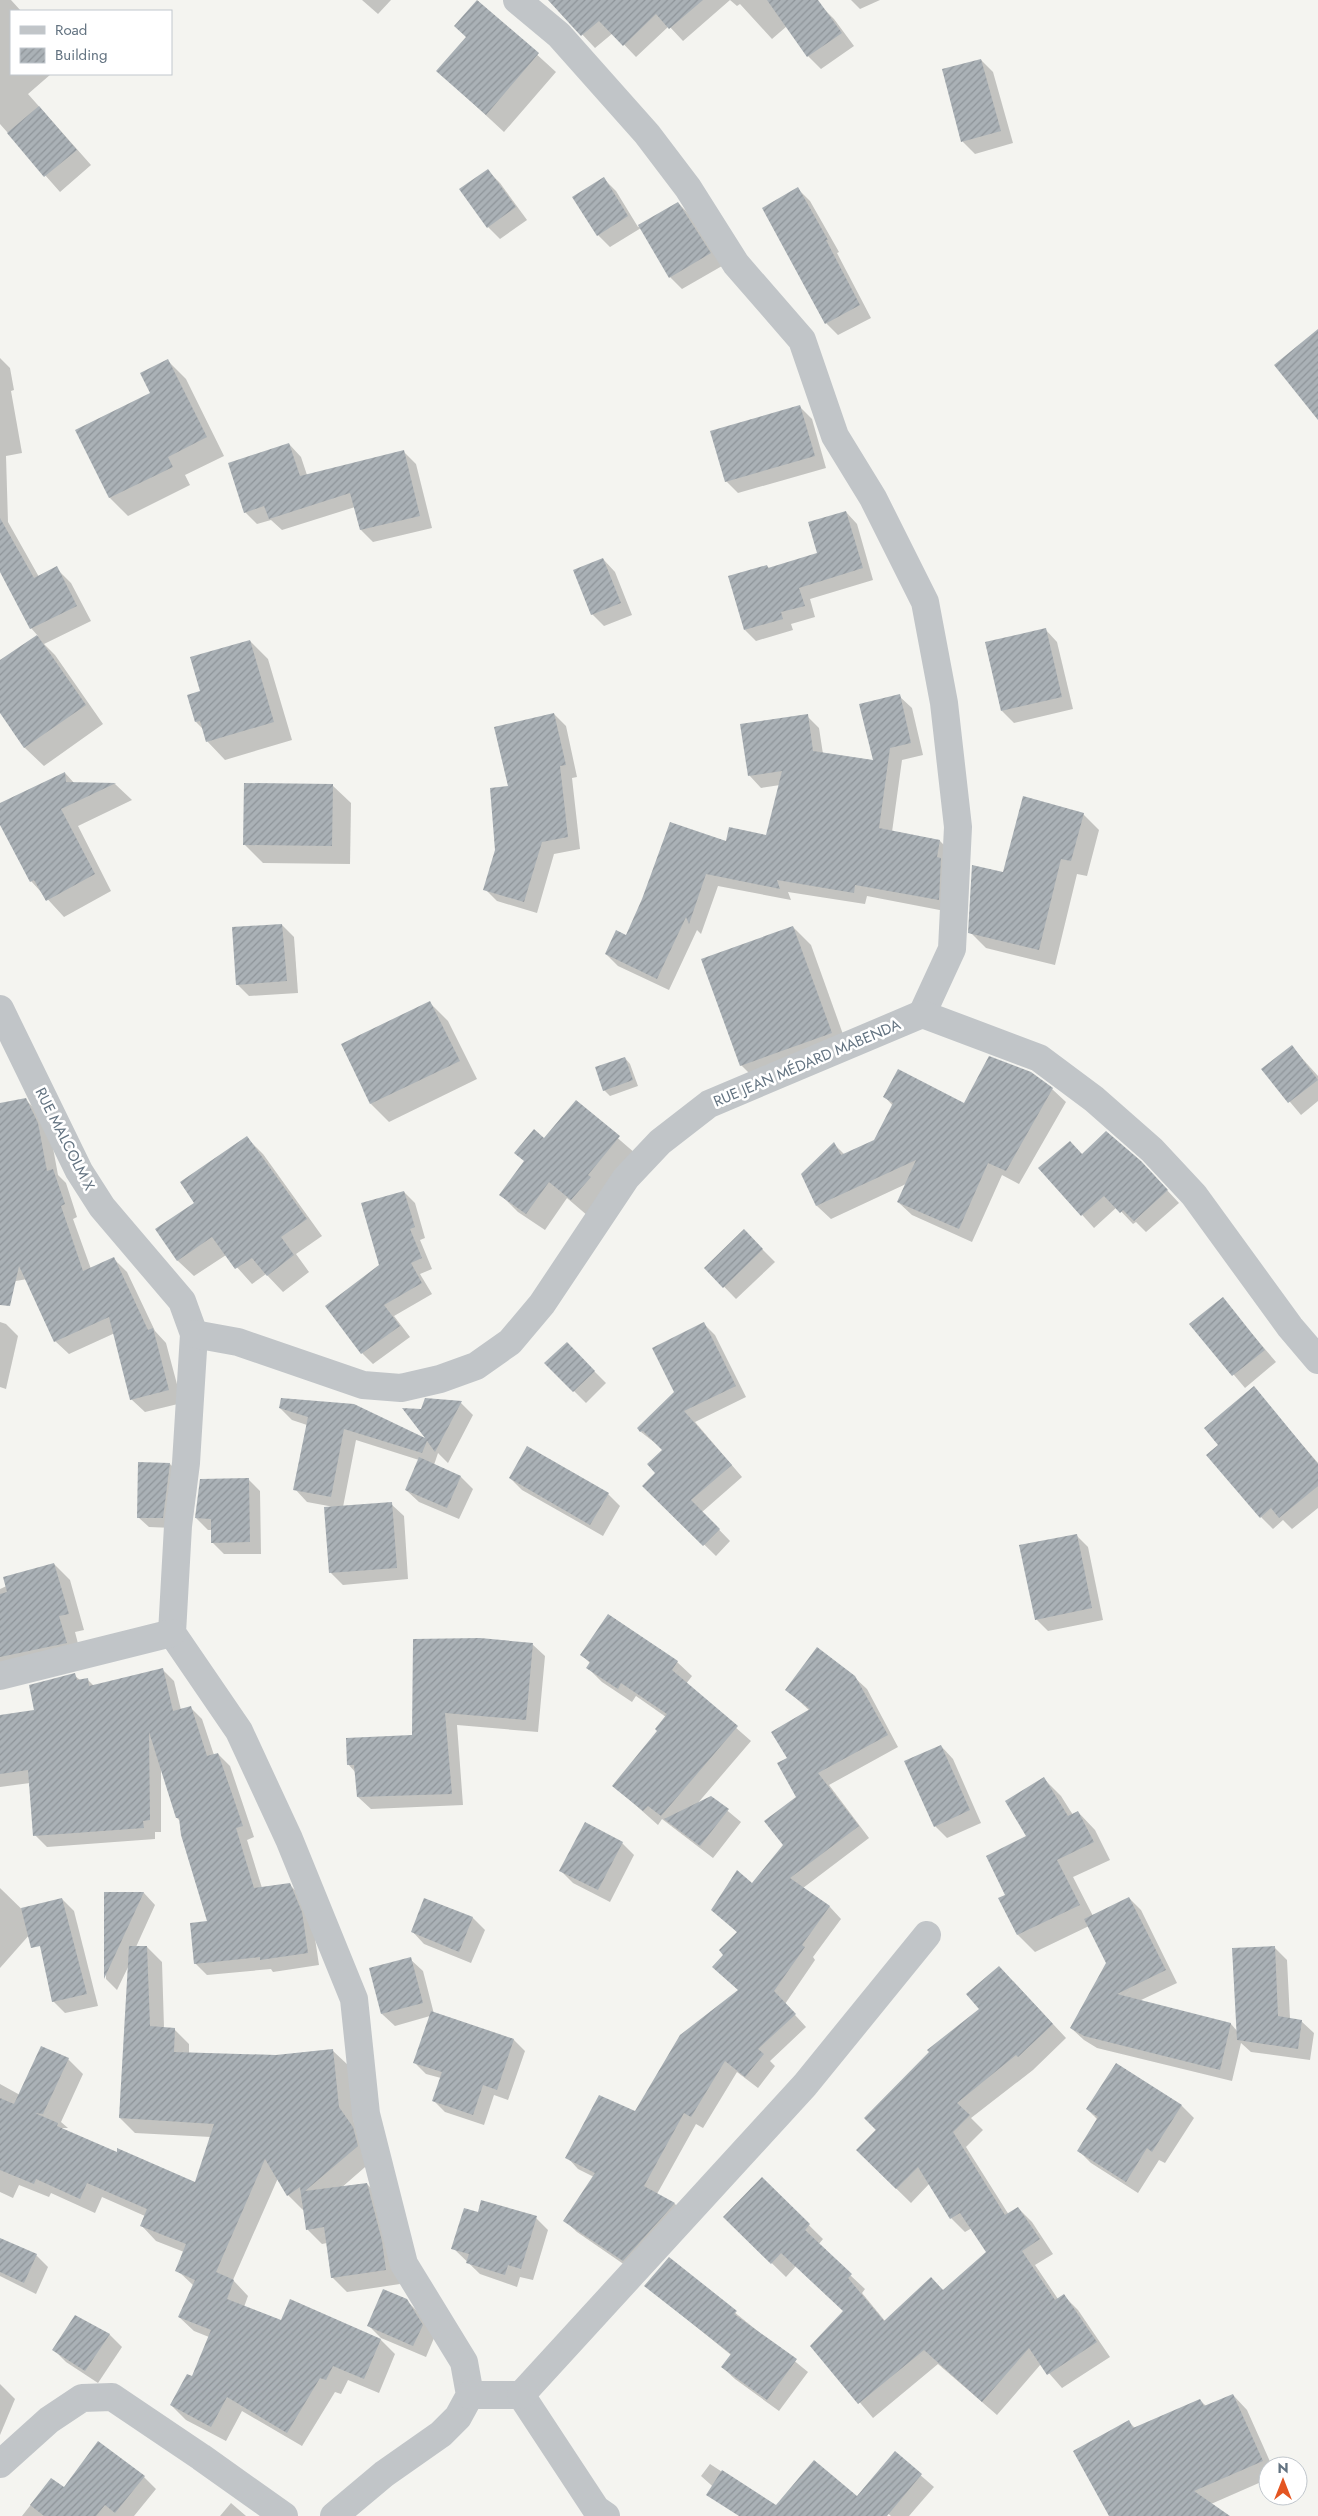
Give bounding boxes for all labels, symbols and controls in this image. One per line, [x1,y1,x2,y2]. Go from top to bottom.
legend [10,10,172,75]
text: Road [55,19,87,41]
text: Building [55,44,107,66]
street label: RUE JEAN MÉDARD MABENDA [710,1013,904,1112]
street label: RUE MALCOLM X [30,1084,101,1195]
north arrow [1258,2456,1308,2506]
text: N [1277,2458,1289,2478]

